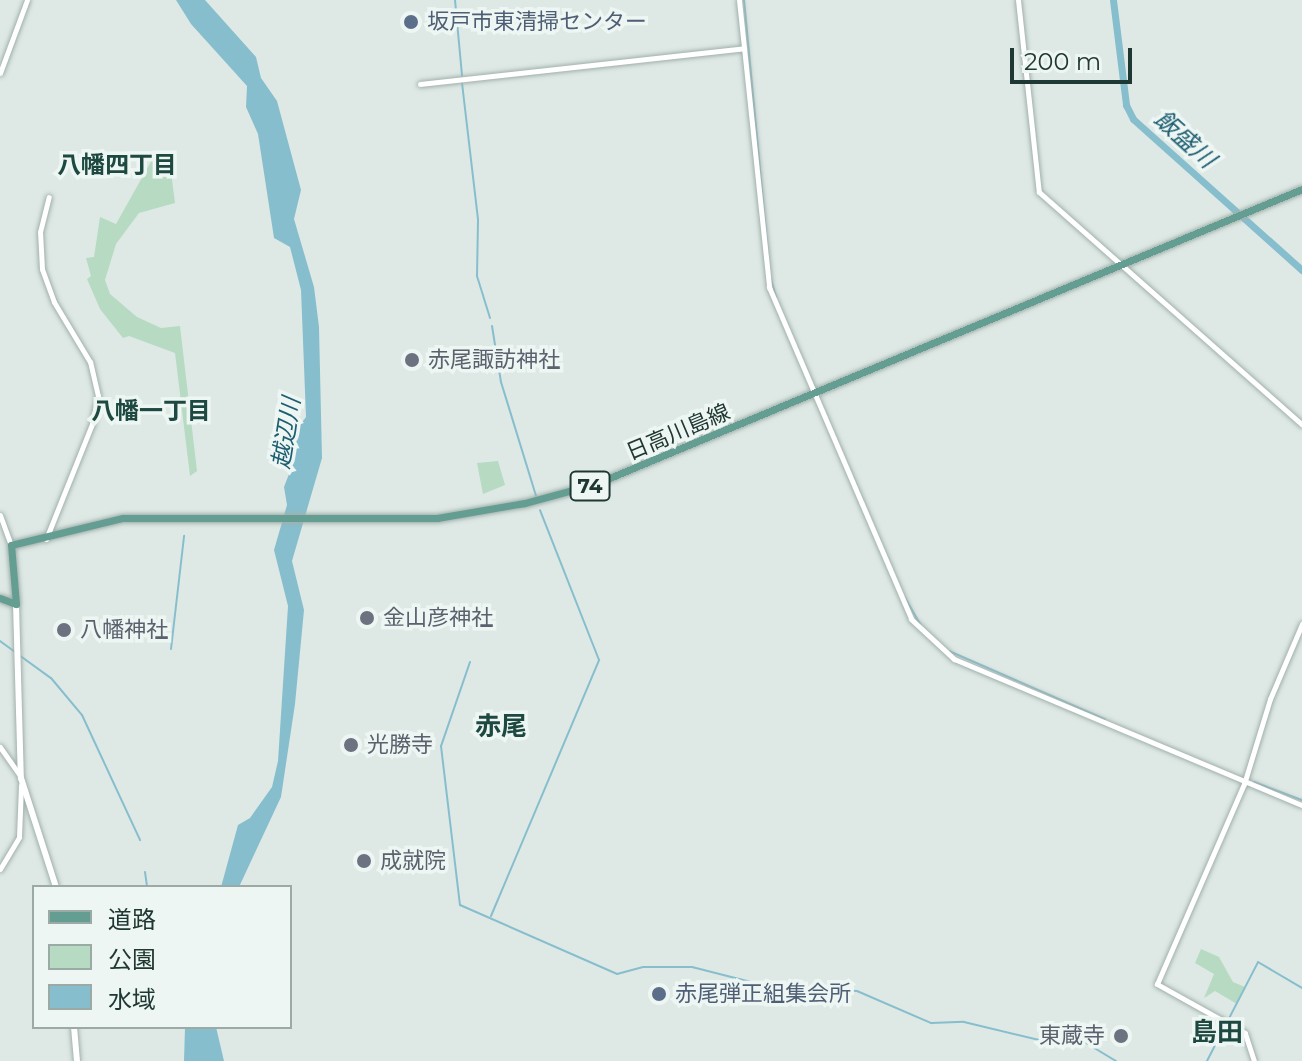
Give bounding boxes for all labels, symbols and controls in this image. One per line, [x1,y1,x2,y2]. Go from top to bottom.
place label: 坂戸市東清掃センター [427,9,647,35]
marker: 坂戸市東清掃センター [402,13,420,31]
scale bar [1014,32,1136,82]
text: 200 m [1024,47,1101,76]
water label: 飯盛川 [1149,104,1221,174]
district label: 八幡四丁目 [57,151,177,179]
place label: 赤尾諏訪神社 [428,347,560,373]
marker: 赤尾諏訪神社 [403,351,421,369]
water label: 越辺川 [266,395,306,471]
district label: 八幡一丁目 [91,397,211,425]
street label: 日高川島線 [622,398,734,466]
road number: 74 [568,470,612,502]
place label: 金山彦神社 [383,605,493,631]
marker: 金山彦神社 [358,609,376,627]
place label: 八幡神社 [80,617,168,643]
marker: 八幡神社 [55,621,73,639]
district label: 赤尾 [475,711,527,743]
place label: 光勝寺 [367,732,433,758]
marker: 光勝寺 [342,736,360,754]
place label: 成就院 [380,848,446,874]
marker: 成就院 [355,852,373,870]
legend [32,885,292,1029]
text: 道路 [108,905,156,934]
text: 公園 [108,945,156,974]
place label: 赤尾弾正組集会所 [675,981,851,1007]
text: 水域 [108,985,156,1014]
marker: 赤尾弾正組集会所 [650,985,668,1003]
district label: 島田 [1191,1017,1243,1049]
place label: 東蔵寺 [1039,1023,1105,1049]
marker: 東蔵寺 [1112,1027,1130,1045]

